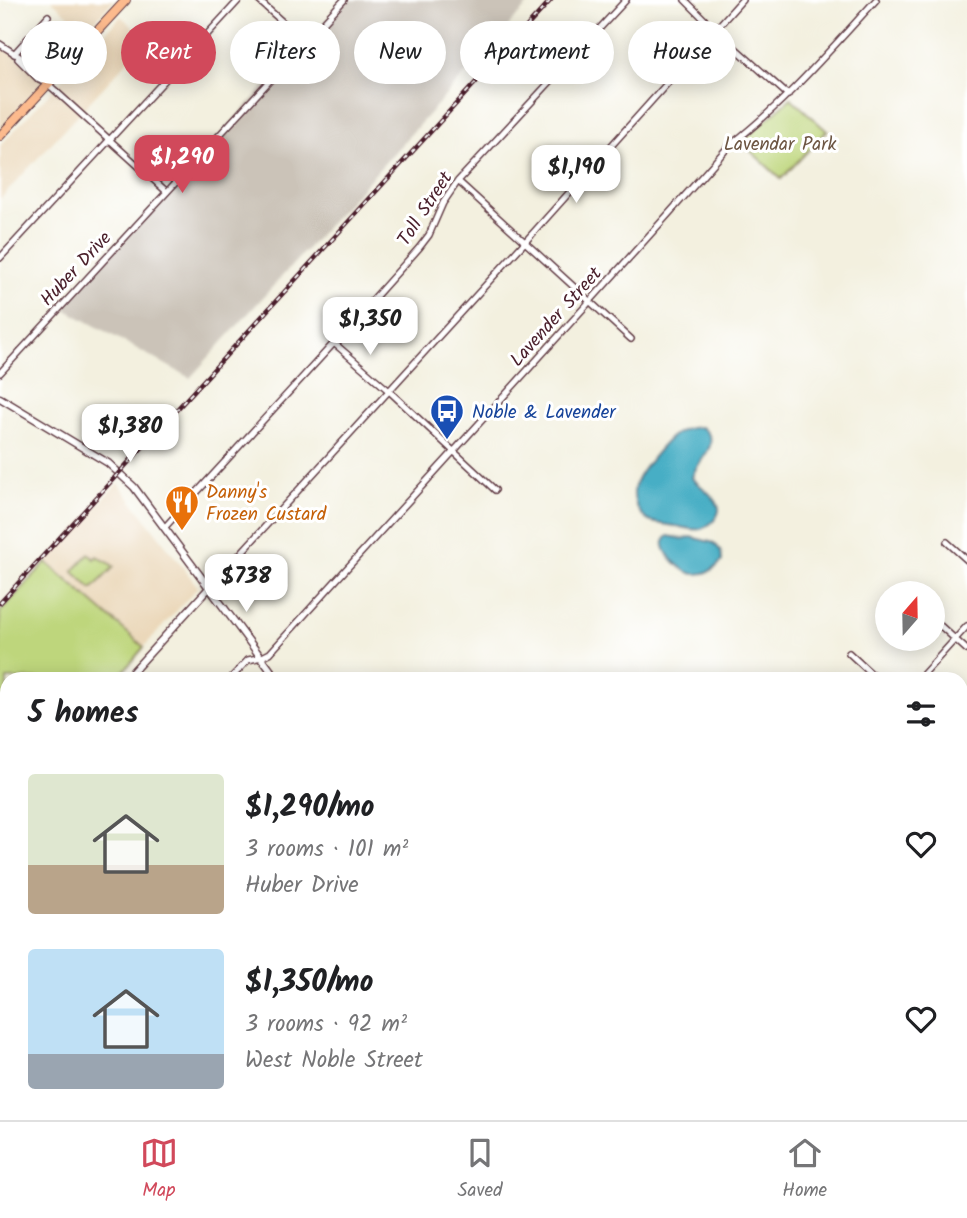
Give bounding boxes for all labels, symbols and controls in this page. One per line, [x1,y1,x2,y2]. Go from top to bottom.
chip: Buy [21,21,107,84]
chip: Rent [121,21,216,84]
chip: Filters [230,21,340,84]
chip: New [354,21,446,84]
chip: Apartment [460,21,614,84]
chip: House [628,21,736,84]
park label: Lavendar Park [724,130,836,160]
pin: $1,290 [125,136,239,195]
text: $1,290 [150,140,214,176]
pin: $1,190 [519,146,633,205]
text: $1,190 [548,150,604,186]
street label: Toll Street [390,165,461,252]
street label: Huber Drive [33,224,120,314]
street label: Lavender Street [503,260,610,374]
pin: $1,350 [313,298,427,357]
text: $1,350 [339,302,401,338]
bus stop icon: Noble & Lavender [428,392,466,441]
place label: Noble & Lavender [472,398,617,428]
pin: $1,380 [73,405,187,464]
text: $1,380 [98,409,162,445]
place label: Danny's Frozen Custard [206,478,327,530]
restaurant icon: Danny's Frozen Custard [163,483,201,532]
pin: $738 [205,554,287,614]
text: $738 [221,559,271,595]
north arrow [875,581,945,651]
map controls [875,581,945,651]
text: 5 homes [28,690,139,738]
icon: filters [902,695,940,733]
text: $1,290/mo [245,784,374,832]
icon: home [84,802,168,886]
icon: heart [902,825,940,863]
text: 3 rooms · 101 m² [245,832,408,868]
text: Huber Drive [245,868,359,904]
text: $1,350/mo [245,959,373,1007]
icon: home [84,977,168,1061]
icon: heart [902,1000,940,1038]
text: 3 rooms · 92 m² [245,1007,407,1043]
text: West Noble Street [245,1043,423,1079]
tab: Map [140,1134,178,1206]
tab: Saved [457,1134,503,1206]
tab: Home [782,1134,827,1206]

